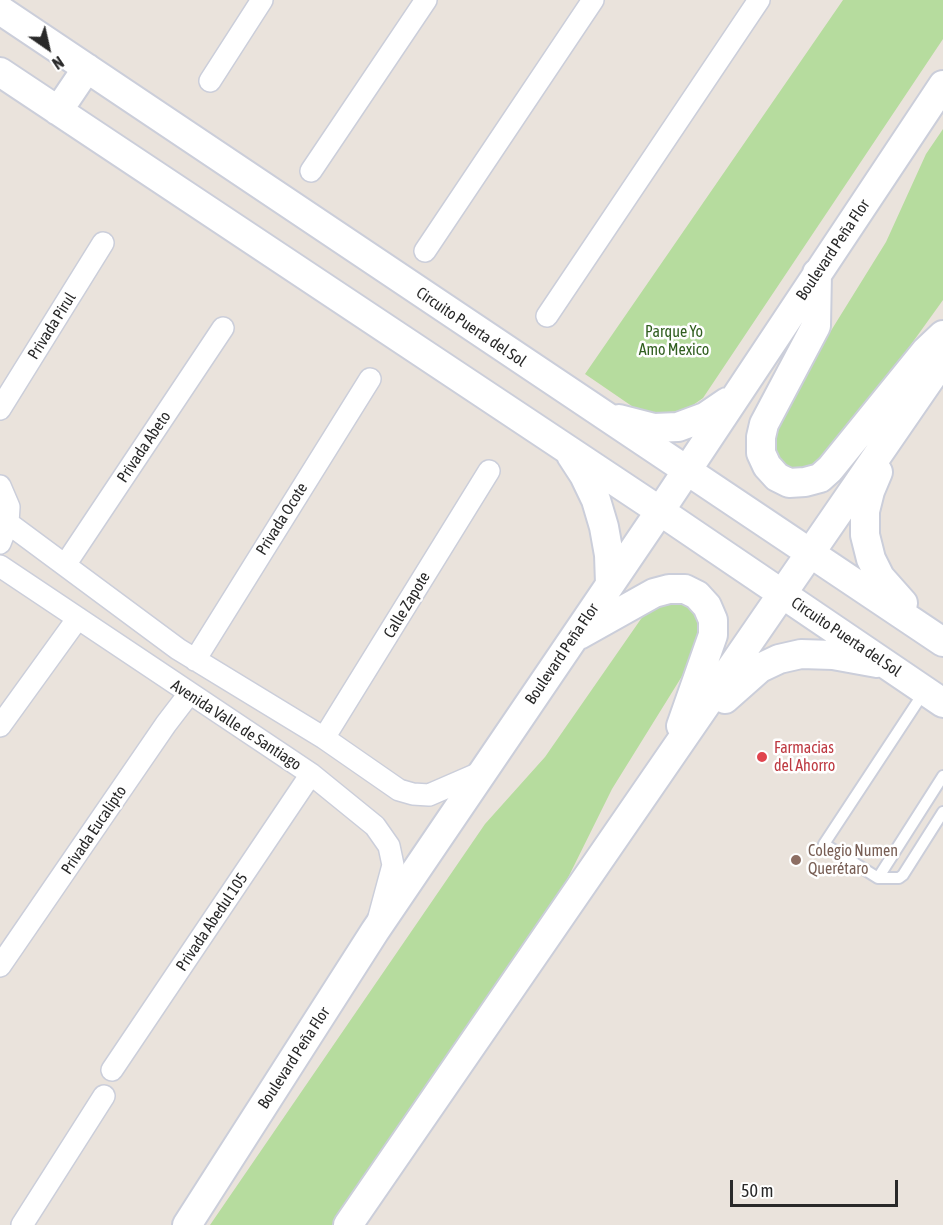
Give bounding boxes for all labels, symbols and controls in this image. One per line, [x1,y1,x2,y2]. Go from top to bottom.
north arrow [18,18,78,78]
text: N [49,53,67,73]
street label: Boulevard Peña Flor [792,196,874,304]
street label: Circuito Puerta del Sol [412,283,530,371]
street label: Privada Pirul [24,289,80,363]
park label: Parque Yo Amo Mexico [639,322,709,360]
street label: Privada Abeto [113,408,175,486]
street label: Privada Ocote [252,479,312,559]
street label: Calle Zapote [380,568,434,642]
street label: Circuito Puerta del Sol [787,593,905,681]
street label: Boulevard Peña Flor [521,600,603,708]
street label: Avenida Valle de Santiago [167,676,305,774]
place label: Farmacias del Ahorro [774,738,835,776]
marker: Farmacias del Ahorro [755,750,769,764]
street label: Privada Eucalipto [57,782,131,878]
place label: Colegio Numen Querétaro [808,841,898,879]
marker: Colegio Numen Querétaro [789,853,803,867]
street label: Privada Abedul 105 [172,869,252,975]
street label: Boulevard Peña Flor [254,1004,334,1112]
scale bar [733,1168,901,1206]
text: 50 m [741,1180,773,1201]

